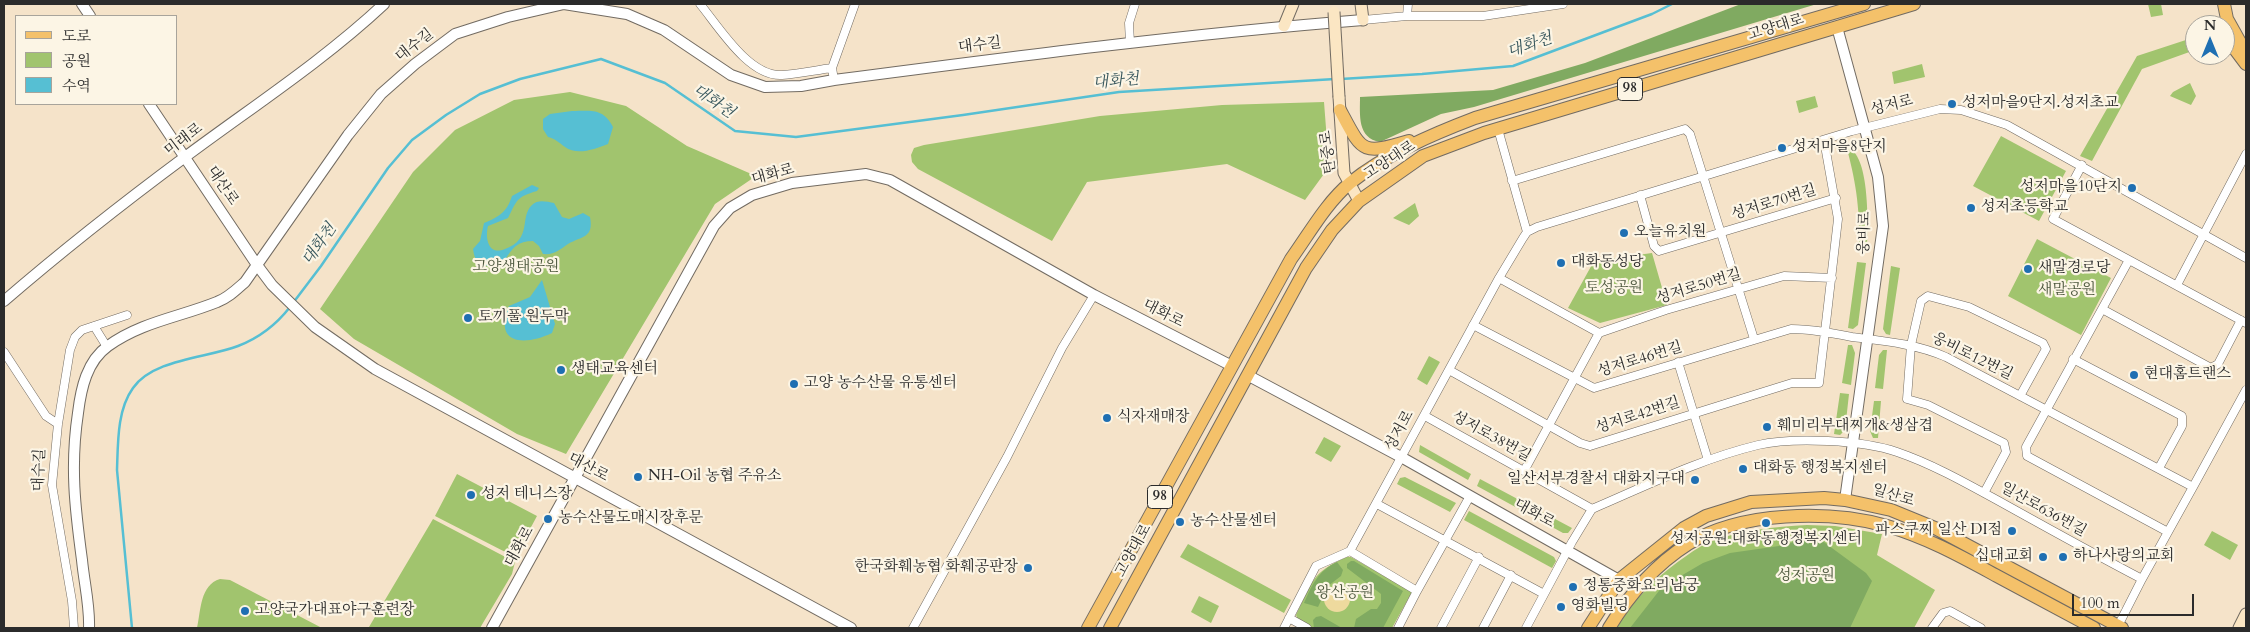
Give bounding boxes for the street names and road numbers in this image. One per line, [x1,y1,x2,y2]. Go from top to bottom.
street label: 고양대로 [1746,11,1806,45]
street label: 대수길 [392,26,438,66]
street label: 대수길 [957,34,1003,58]
road number: 98 [1618,78,1642,100]
street label: 성저로 [1869,92,1915,120]
street label: 미래로 [161,120,207,160]
street label: 탄중로 [1317,129,1341,175]
street label: 고양대로 [1361,138,1419,184]
street label: 대화로 [750,161,796,189]
street label: 대산로 [202,163,242,209]
street label: 성저로70번길 [1729,182,1819,224]
street label: 웅비로 [1855,211,1875,255]
street label: 성저로50번길 [1654,266,1744,308]
street label: 대화로 [1140,296,1186,332]
street label: 웅비로12번길 [1929,330,2015,384]
street label: 성저로46번길 [1595,339,1685,381]
street label: 성저로42번길 [1593,394,1683,438]
street label: 성저로 [1382,408,1418,454]
street label: 성저로38번길 [1448,408,1534,466]
street label: 대수길 [30,448,50,492]
street label: 대산로 [565,450,611,486]
street label: 일산로636번길 [1997,479,2089,541]
street label: 일산로 [1870,481,1916,511]
road number: 98 [1148,486,1172,508]
street label: 대화로 [1511,496,1557,532]
street label: 고양대로 [1112,521,1156,581]
street label: 대화로 [502,524,538,570]

